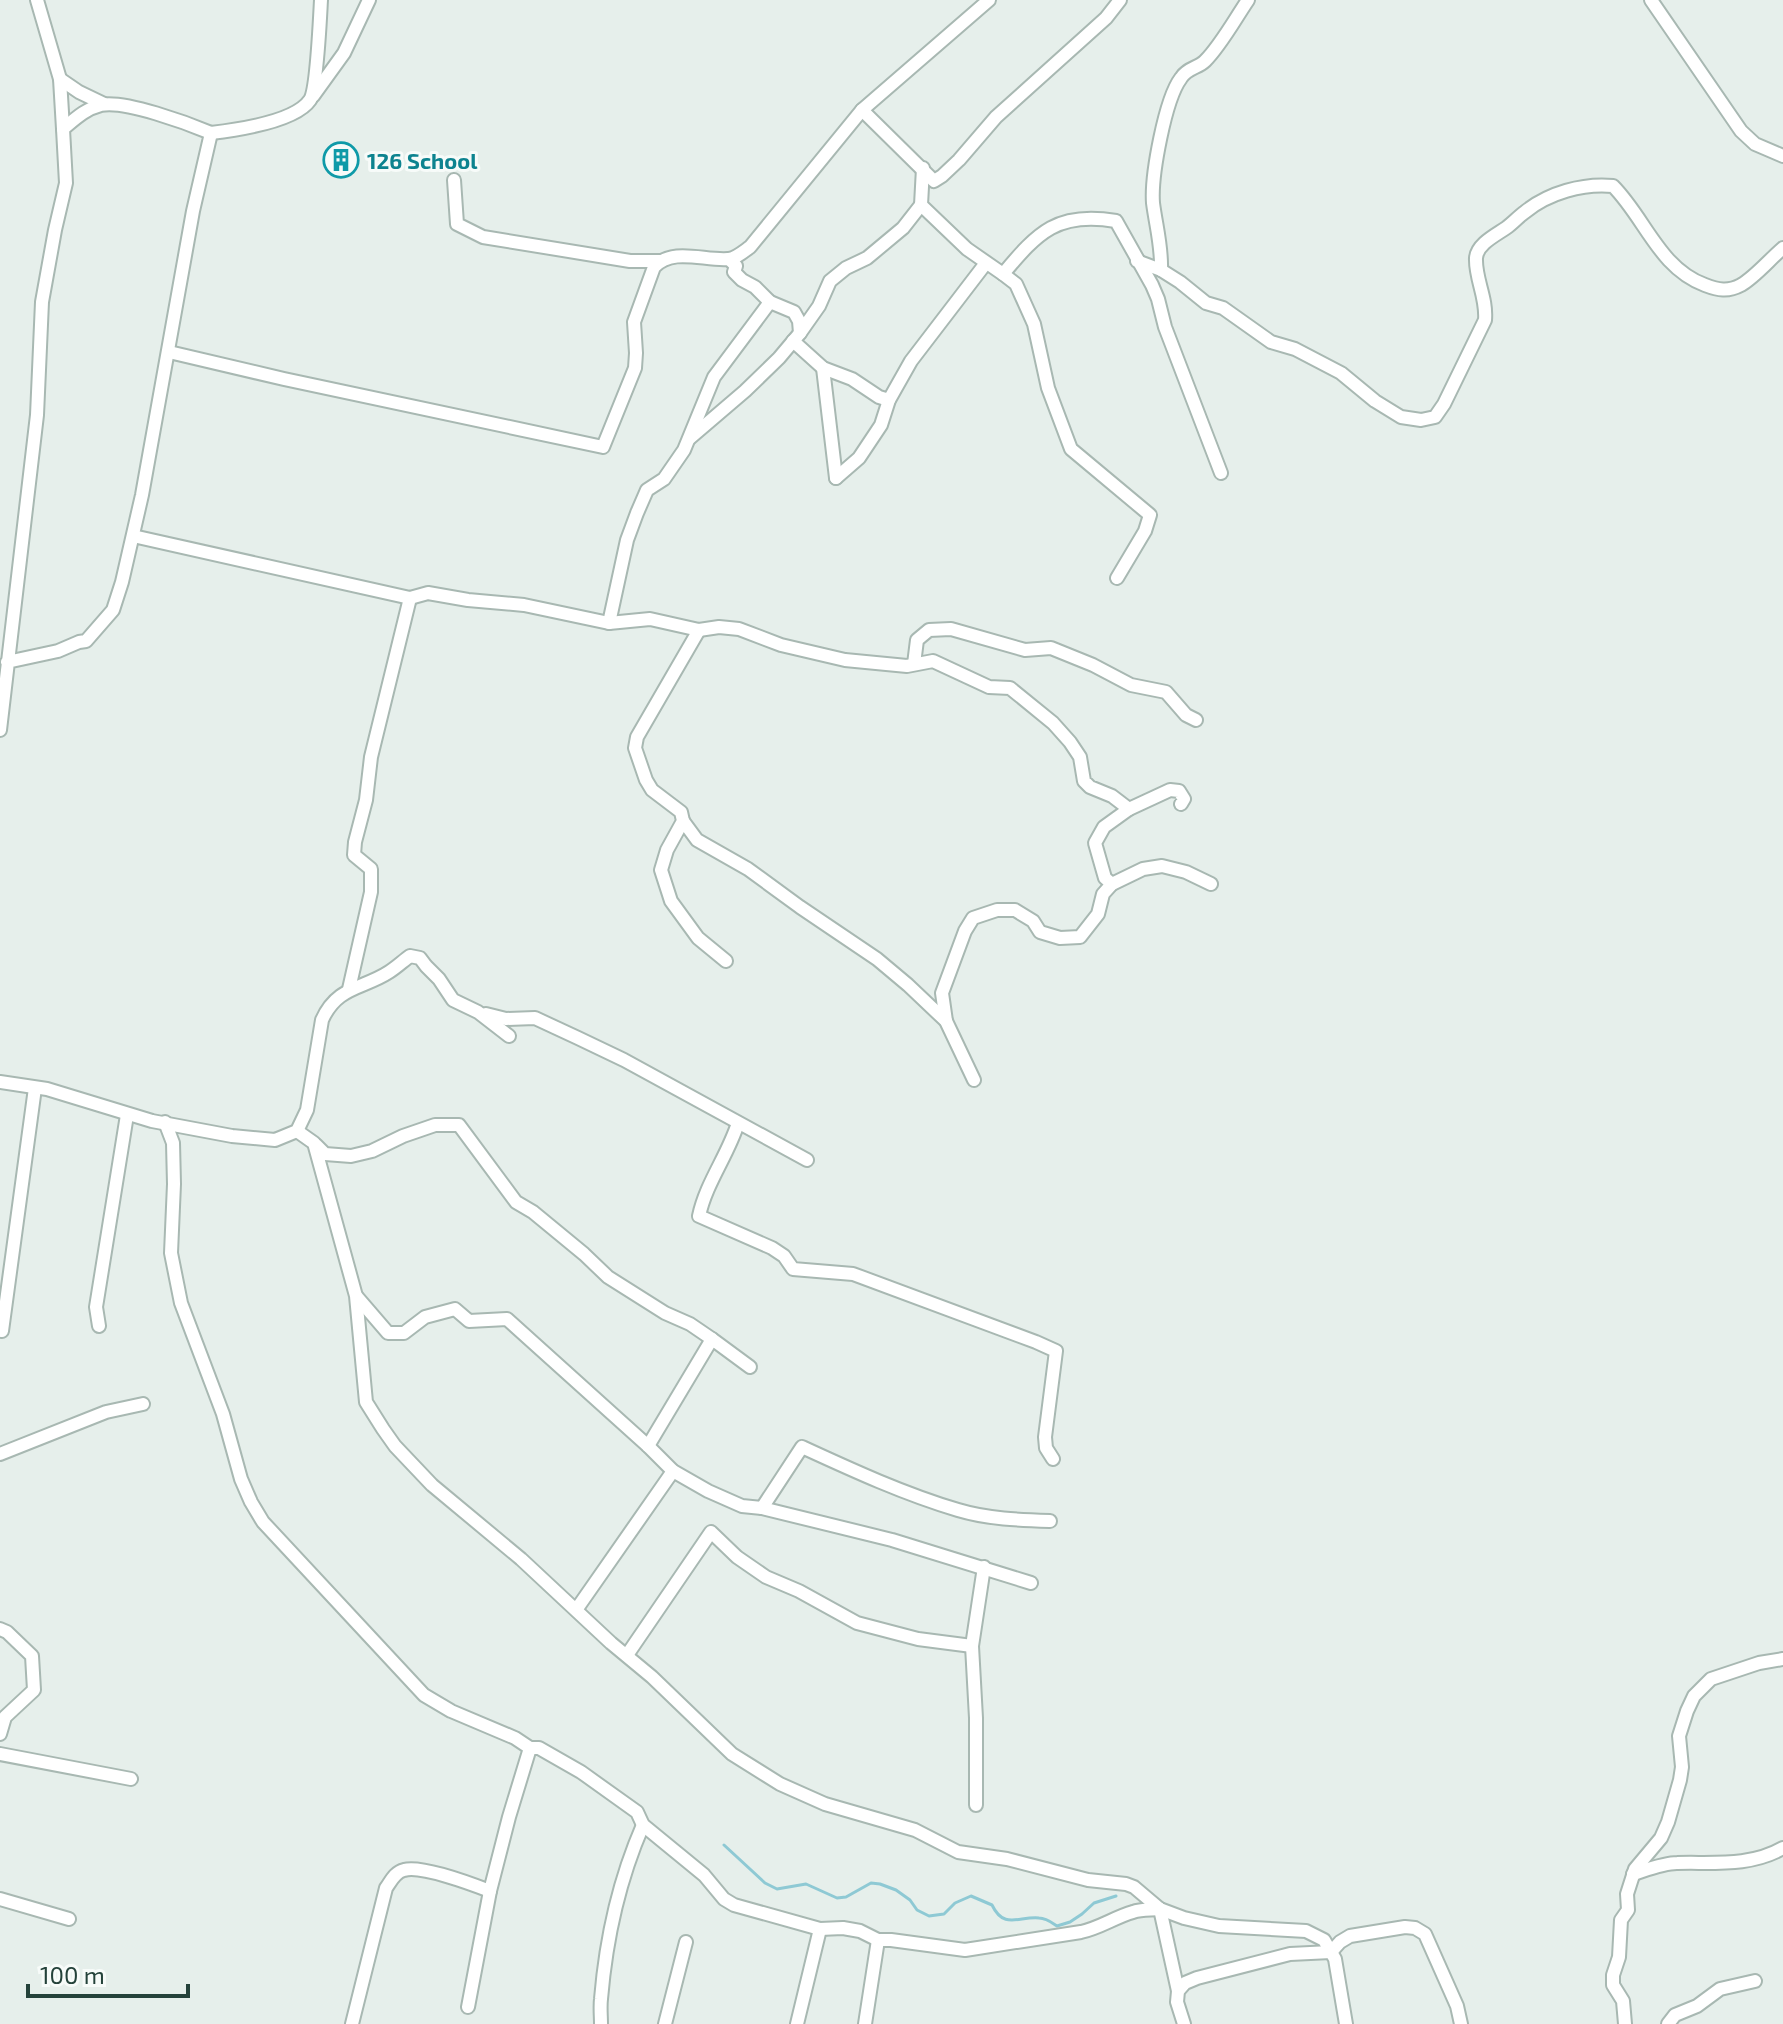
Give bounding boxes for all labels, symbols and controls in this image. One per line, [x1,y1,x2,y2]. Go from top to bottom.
building icon: 126 School [322,141,360,179]
place label: 126 School [367,147,478,173]
scale bar [28,1948,188,1998]
text: 100 m [40,1960,105,1989]

